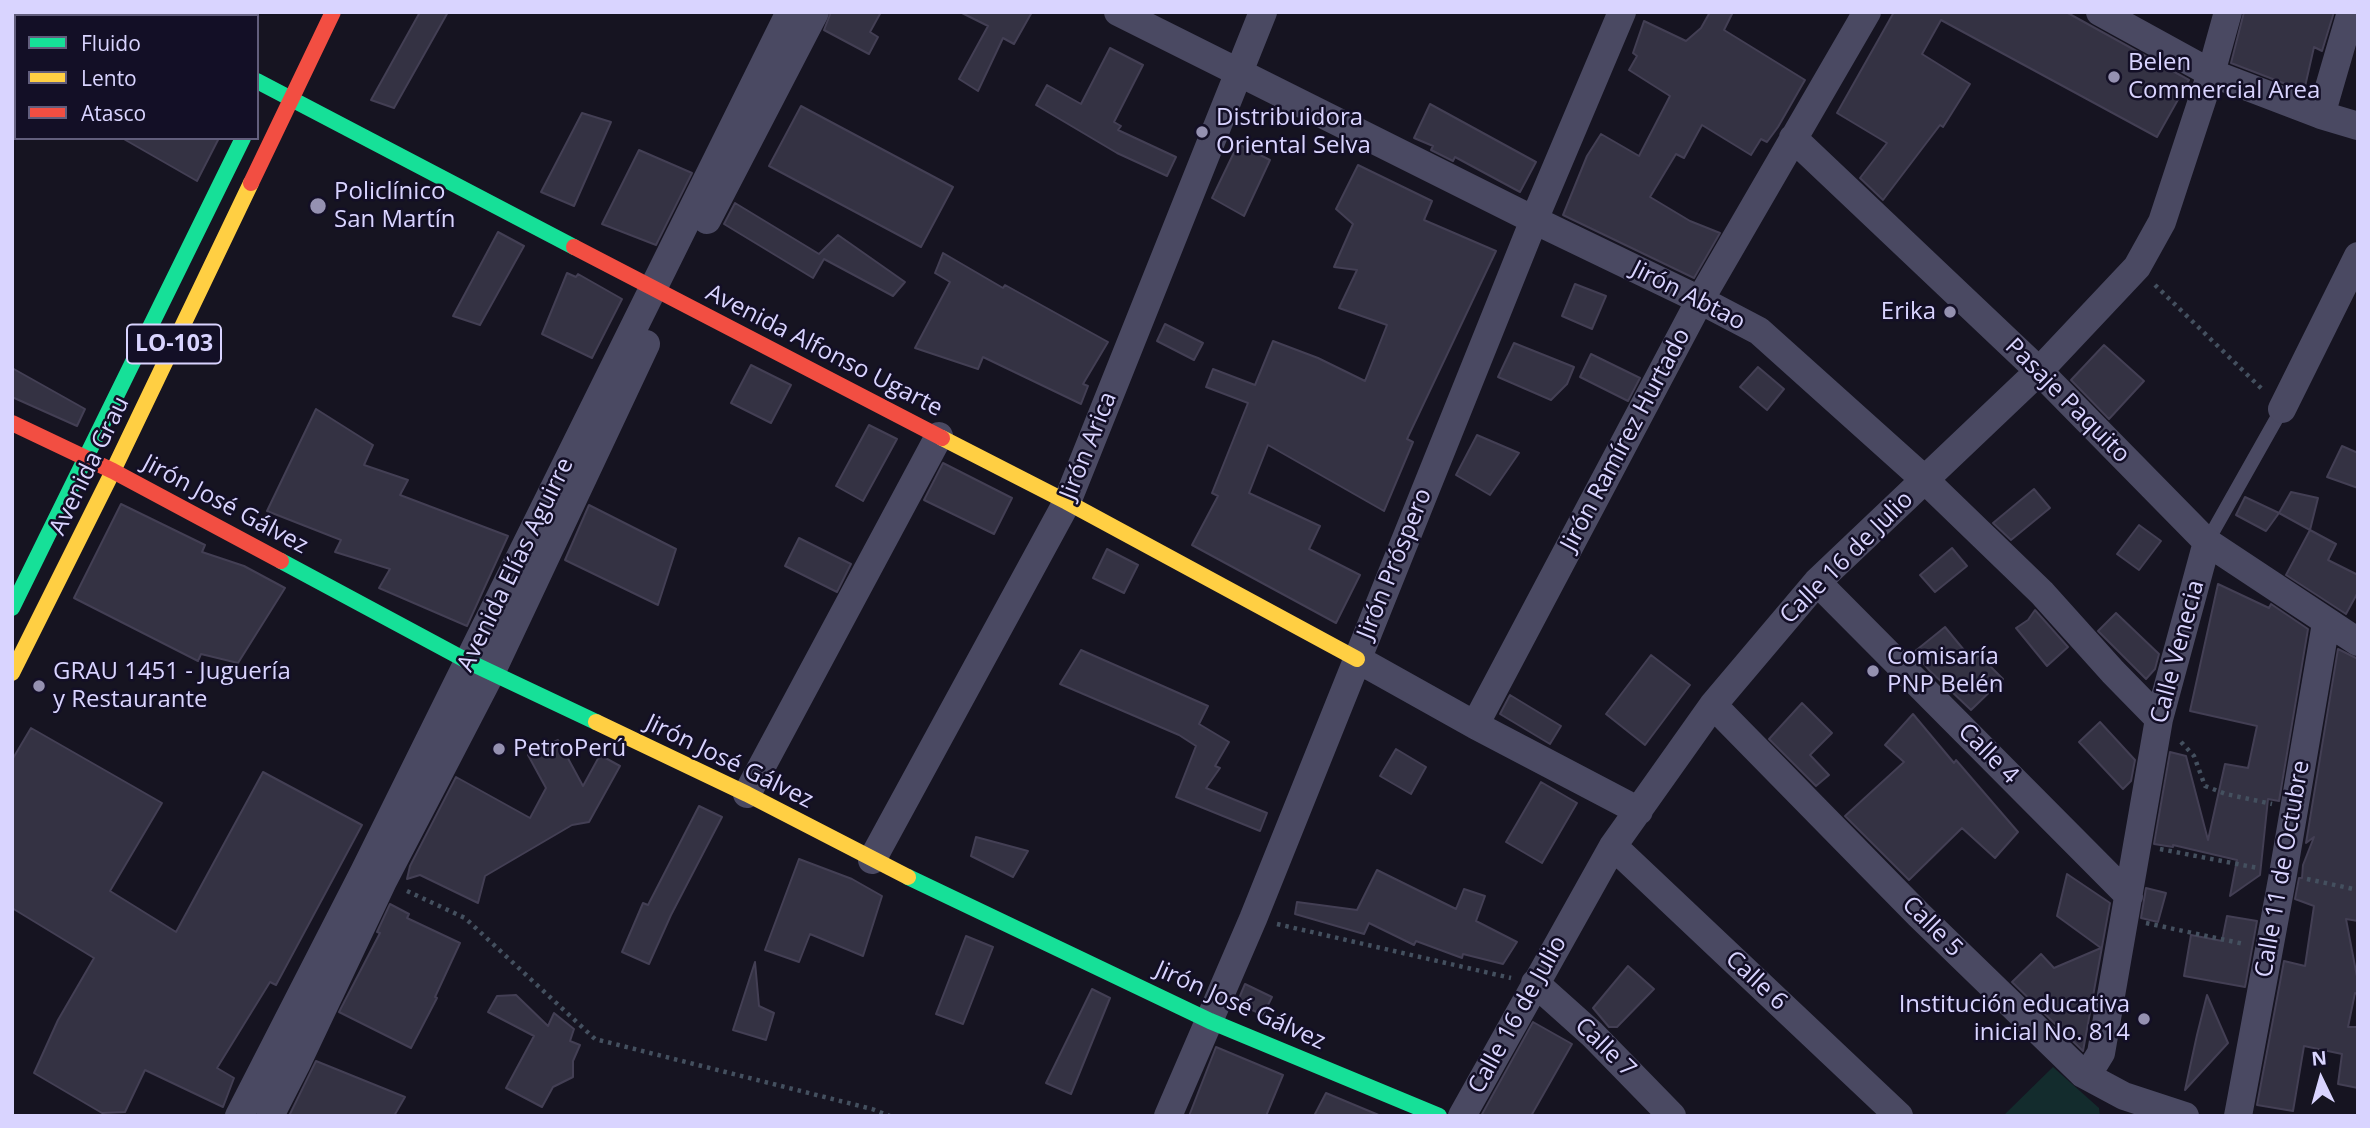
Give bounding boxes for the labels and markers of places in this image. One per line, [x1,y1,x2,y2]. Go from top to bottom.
place label: Belen Commercial Area [2128,49,2320,105]
marker: Belen Commercial Area [2106,69,2122,85]
place label: Distribuidora Oriental Selva [1216,104,1371,160]
marker: Distribuidora Oriental Selva [1194,124,1210,140]
place label: Policlínico San Martín [334,178,456,234]
marker: Policlínico San Martín [308,196,328,216]
place label: Erika [1881,298,1936,326]
marker: Erika [1942,304,1958,320]
place label: Comisaría PNP Belén [1887,643,2003,699]
place label: GRAU 1451 - Juguería y Restaurante [53,658,291,714]
marker: Comisaría PNP Belén [1865,663,1881,679]
marker: GRAU 1451 - Juguería y Restaurante [31,678,47,694]
place label: PetroPerú [513,735,626,763]
marker: PetroPerú [491,741,507,757]
place label: Institución educativa inicial No. 814 [1899,991,2130,1047]
marker: Institución educativa inicial No. 814 [2136,1011,2152,1027]

